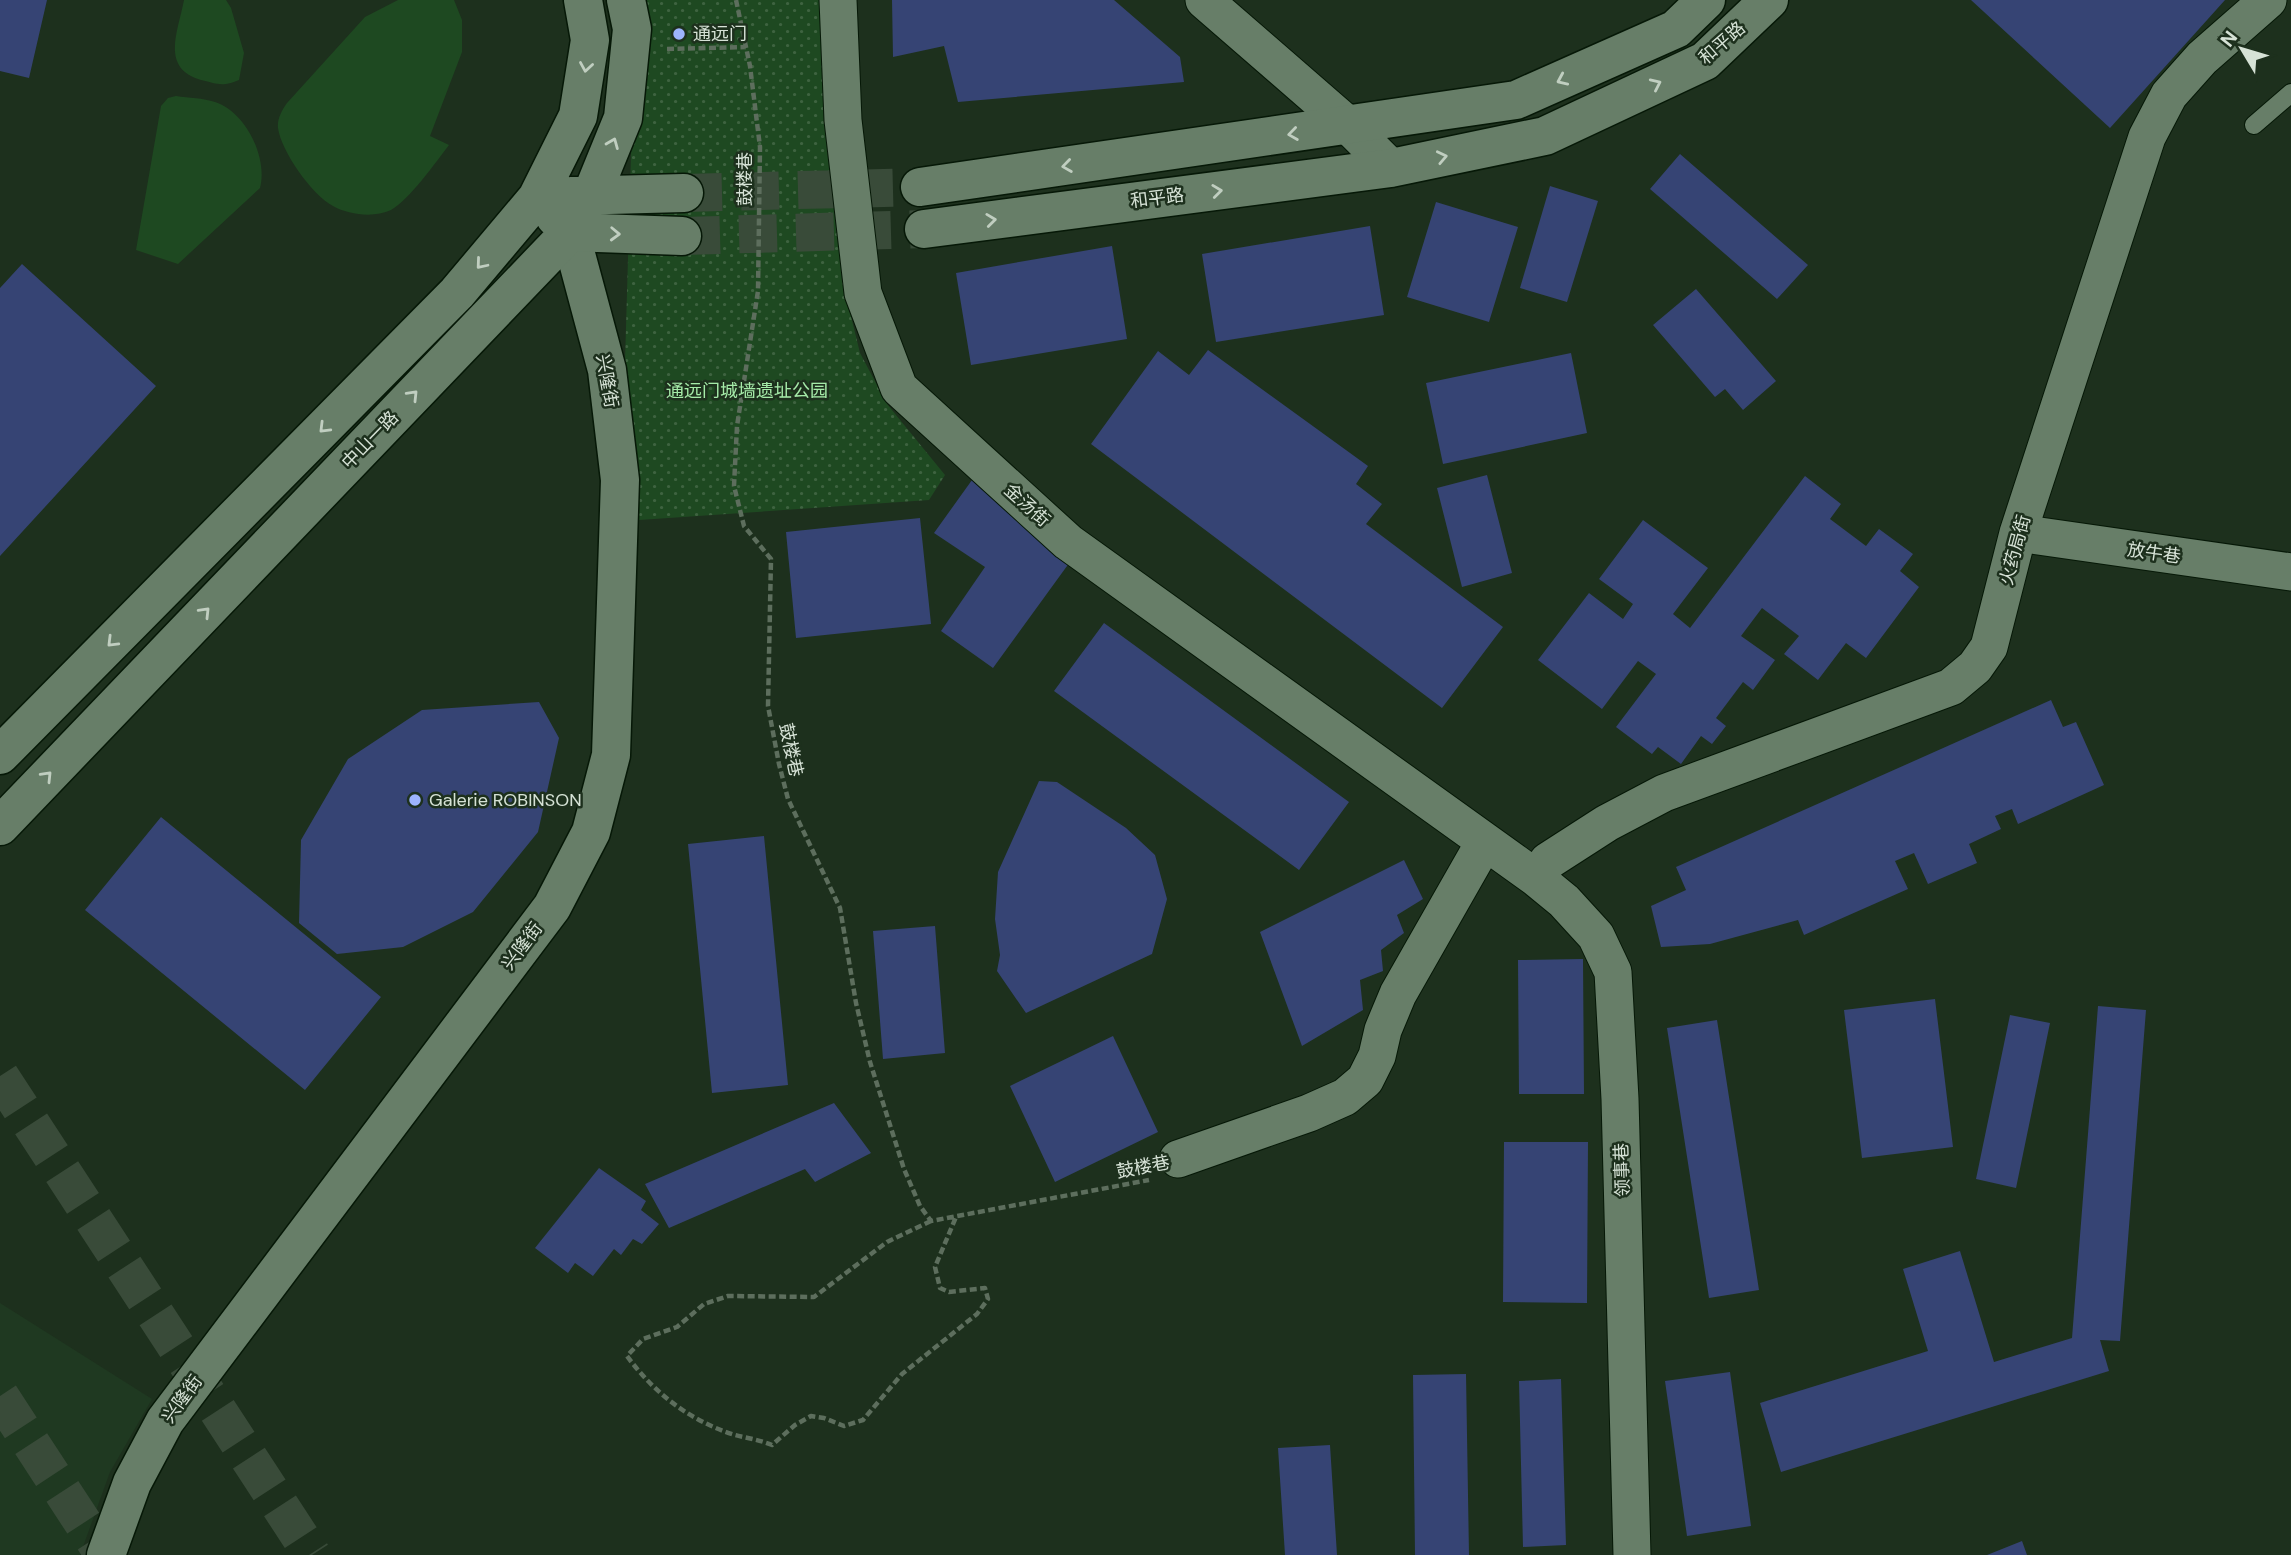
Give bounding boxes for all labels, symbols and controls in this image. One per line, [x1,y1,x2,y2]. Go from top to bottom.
north arrow [2207,14,2277,84]
street label: 和平路 [1694,16,1750,70]
place label: 通远门 [693,22,747,46]
marker: 通远门 [671,26,687,42]
text: N [2215,26,2243,52]
one-way arrow [579,61,594,73]
one-way arrow [1557,72,1569,86]
one-way arrow [1649,79,1661,93]
one-way arrow [1287,126,1298,141]
one-way arrow [605,138,619,150]
one-way arrow [1436,151,1448,166]
street label: 鼓楼巷 [733,152,757,206]
one-way arrow [1061,158,1073,173]
street label: 和平路 [1129,183,1185,213]
one-way arrow [1211,183,1223,198]
one-way arrow [985,213,997,228]
one-way arrow [610,226,621,241]
one-way arrow [477,256,489,269]
street label: 兴隆街 [590,352,624,410]
park label: 通远门城墙遗址公园 [666,379,828,403]
one-way arrow [405,390,418,403]
street label: 中山一路 [336,406,404,474]
one-way arrow [319,420,332,433]
street label: 金汤街 [999,478,1055,532]
street label: 火药局街 [1994,512,2036,588]
street label: 放牛巷 [2126,537,2182,569]
one-way arrow [196,608,209,621]
one-way arrow [108,634,121,647]
street label: 鼓楼巷 [774,721,808,779]
one-way arrow [39,772,52,785]
place label: Galerie ROBINSON [429,788,582,812]
marker: Galerie ROBINSON [407,792,423,808]
street label: 兴隆街 [496,917,548,975]
street label: 领事巷 [1609,1143,1635,1197]
street label: 鼓楼巷 [1114,1150,1172,1184]
street label: 兴隆街 [156,1370,208,1428]

